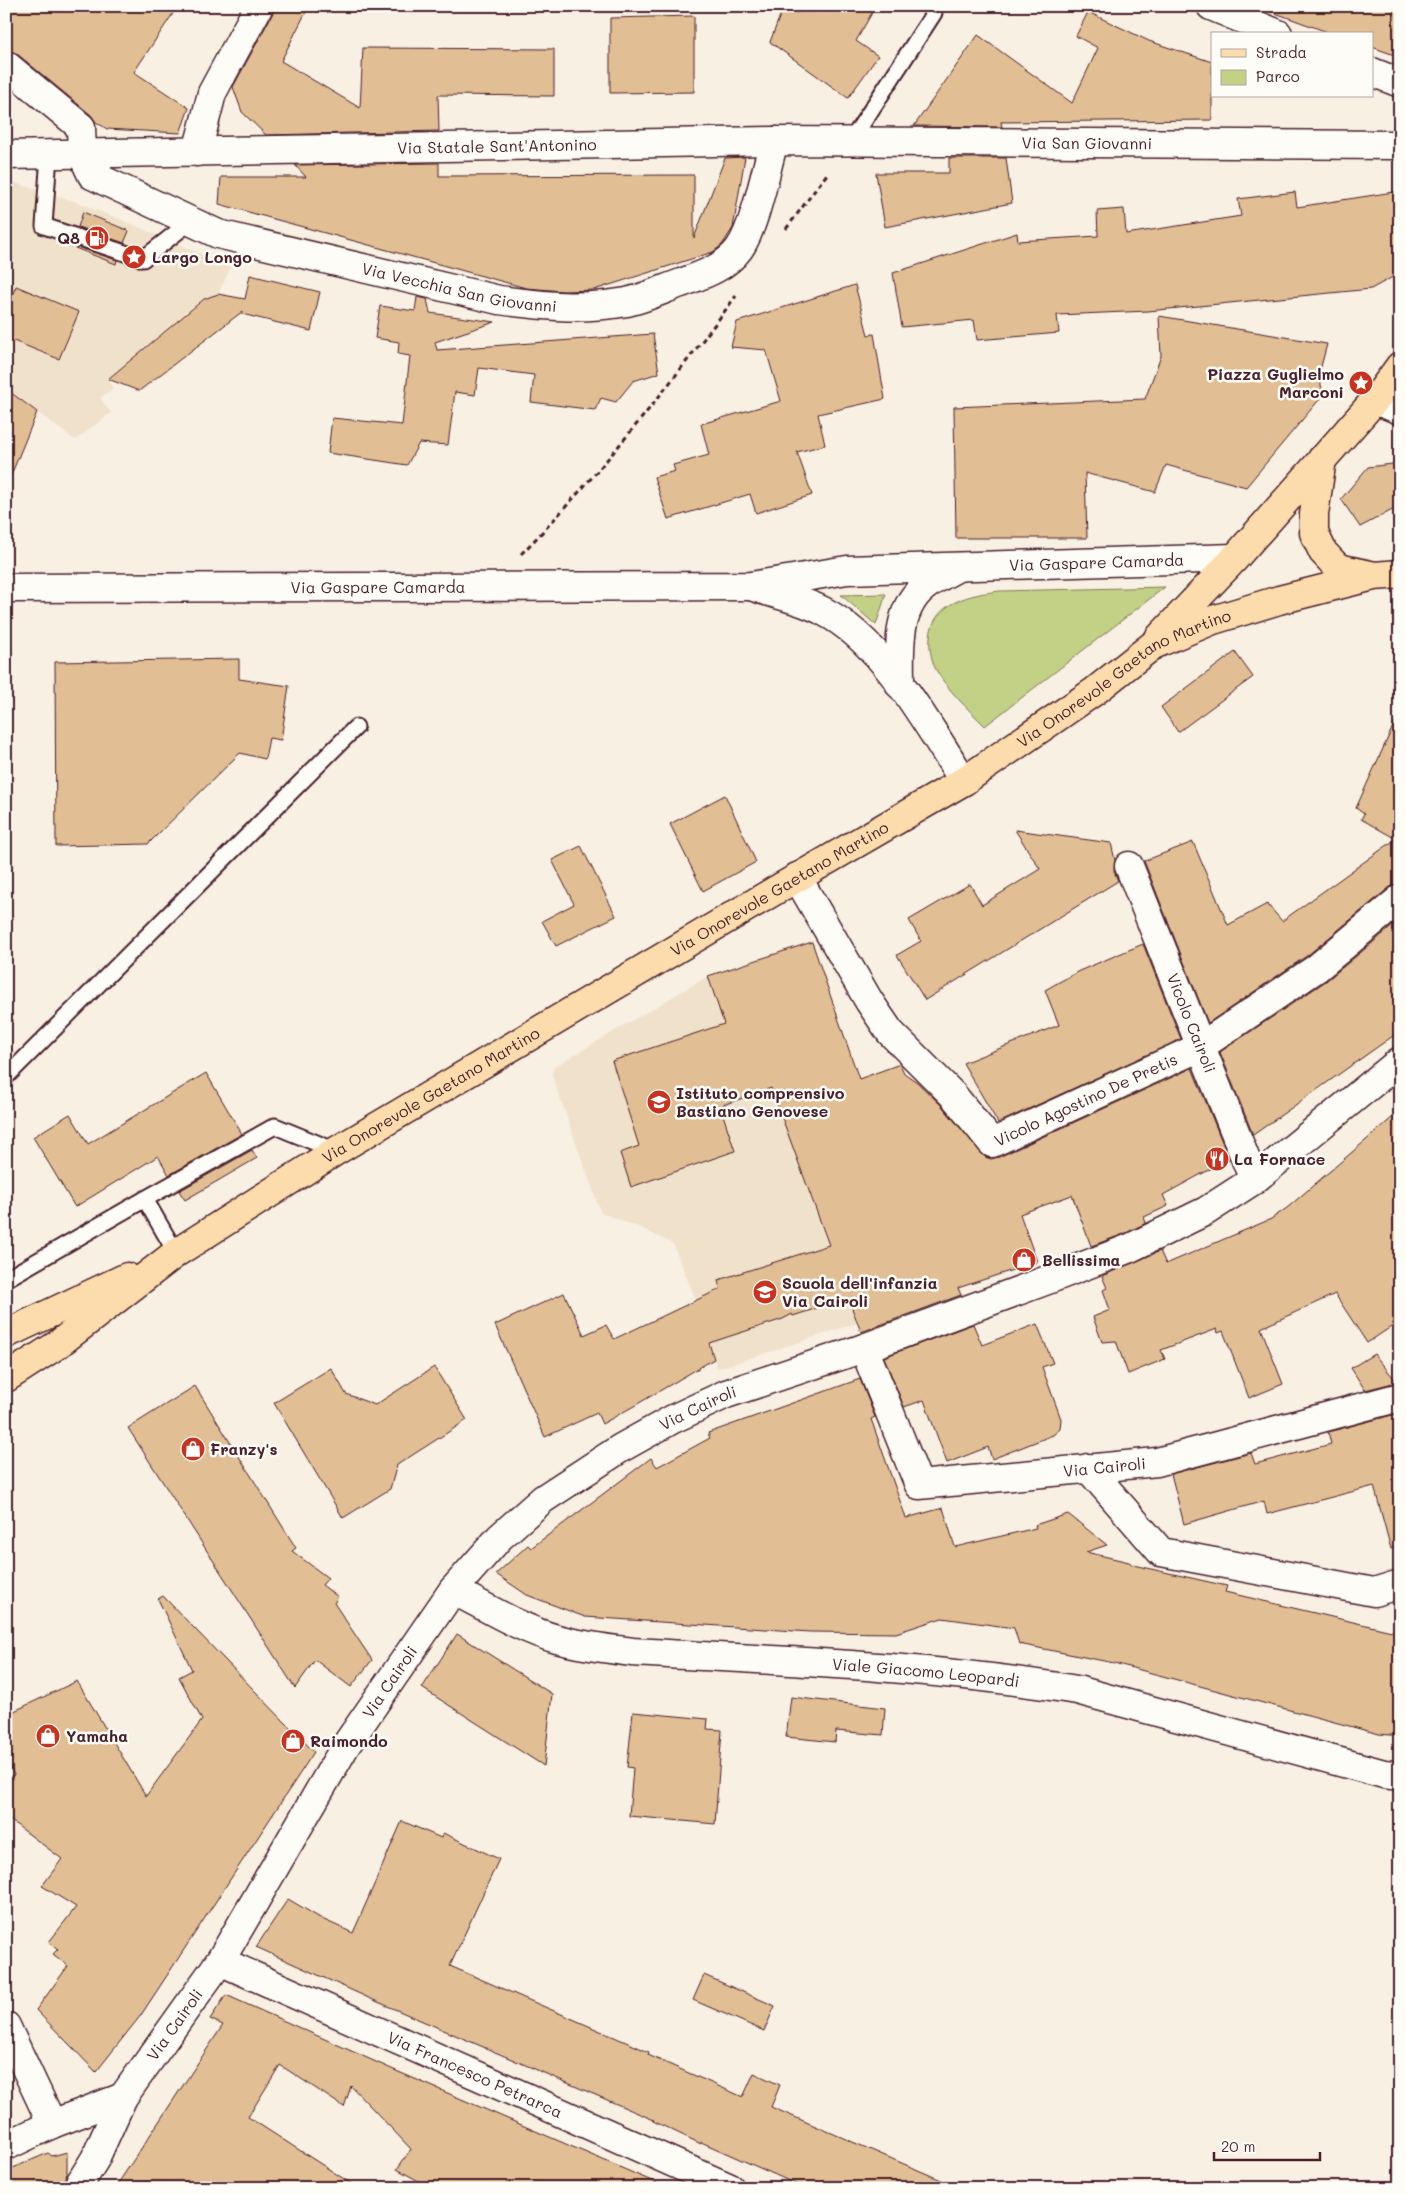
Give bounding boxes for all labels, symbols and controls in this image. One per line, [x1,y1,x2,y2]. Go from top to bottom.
legend [1211,32,1374,98]
text: Strada [1256,42,1307,62]
text: Parco [1256,66,1300,86]
street label: Via San Giovanni [1021,132,1152,153]
street label: Via Statale Sant'Antonino [397,133,597,158]
fuel station icon: Q8 [84,225,110,251]
place label: Q8 [57,227,80,248]
place icon: Largo Longo [121,244,147,270]
place label: Largo Longo [152,246,252,267]
street label: Via Vecchia San Giovanni [360,257,557,316]
place label: Piazza Guglielmo Marconi [1207,363,1344,402]
place icon: Piazza Guglielmo Marconi [1348,370,1374,396]
street label: Via Gaspare Camarda [1009,549,1184,575]
street label: Via Gaspare Camarda [290,576,466,597]
street label: Via Onorevole Gaetano Martino [1012,604,1233,752]
street label: Via Onorevole Gaetano Martino [666,816,892,961]
street label: Vicolo Cairoli [1163,970,1221,1076]
street label: Via Onorevole Gaetano Martino [318,1022,543,1167]
street label: Vicolo Agostino De Pretis [991,1048,1180,1151]
place label: Istituto comprensivo Bastiano Genovese [676,1082,845,1121]
school or university icon: Istituto comprensivo Bastiano Genovese [646,1089,672,1115]
restaurant icon: La Fornace [1204,1146,1230,1172]
place label: La Fornace [1234,1148,1325,1169]
shop icon: Bellissima [1011,1247,1037,1273]
place label: Bellissima [1042,1249,1121,1270]
place label: Scuola dell'infanzia Via Cairoli [782,1272,938,1311]
school or university icon: Scuola dell'infanzia Via Cairoli [752,1279,778,1305]
street label: Via Cairoli [655,1380,739,1435]
shop icon: Franzy's [180,1436,206,1462]
place label: Franzy's [210,1438,278,1459]
street label: Via Cairoli [1062,1452,1147,1481]
street label: Via Cairoli [357,1641,421,1722]
street label: Viale Giacomo Leopardi [832,1653,1021,1691]
shop icon: Yamaha [35,1723,61,1749]
place label: Yamaha [66,1725,128,1746]
shop icon: Raimondo [280,1728,306,1754]
place label: Raimondo [310,1730,388,1751]
street label: Via Cairoli [142,1984,207,2064]
street label: Via Francesco Petrarca [384,2026,566,2122]
scale bar [1214,2129,1320,2161]
text: 20 m [1221,2136,1255,2156]

